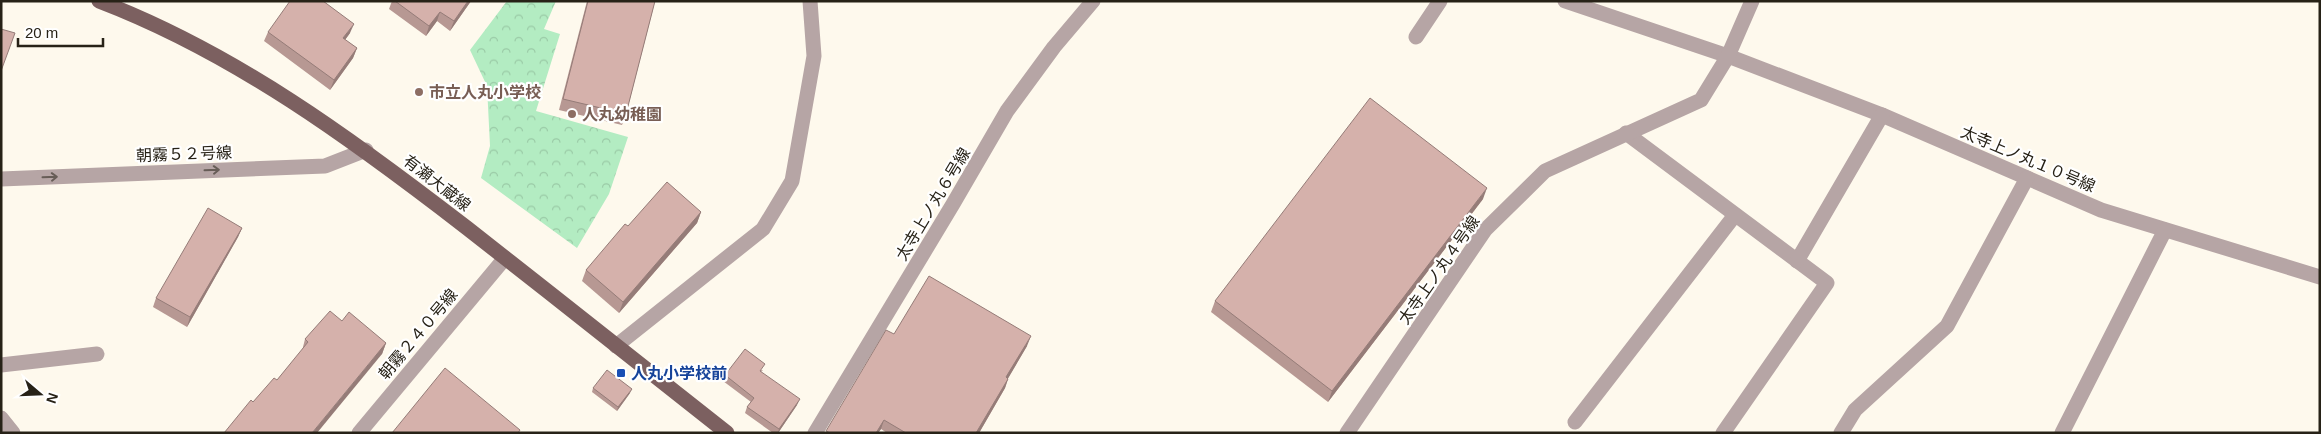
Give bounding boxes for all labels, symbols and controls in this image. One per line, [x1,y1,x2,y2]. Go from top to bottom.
scale bar [18,15,102,47]
text: 20 m [25,24,58,41]
place label: 市立人丸小学校 [429,84,541,101]
marker: 市立人丸小学校 [413,86,425,98]
place label: 人丸幼稚園 [582,106,662,123]
marker: 人丸幼稚園 [566,108,578,120]
street label: 太寺上ノ丸１０号線 [1958,123,2098,195]
street label: 朝霧５２号線 [136,144,232,164]
street label: 太寺上ノ丸６号線 [893,145,973,263]
street label: 有瀬大蔵線 [400,152,474,214]
one-way arrow [204,165,220,175]
one-way arrow [42,172,58,181]
street label: 太寺上ノ丸４号線 [1395,213,1483,327]
street label: 朝霧２４０号線 [375,286,461,382]
place label: 人丸小学校前 [631,365,727,382]
marker: 人丸小学校前 [615,367,627,379]
north arrow [15,369,65,419]
text: N [43,391,62,406]

